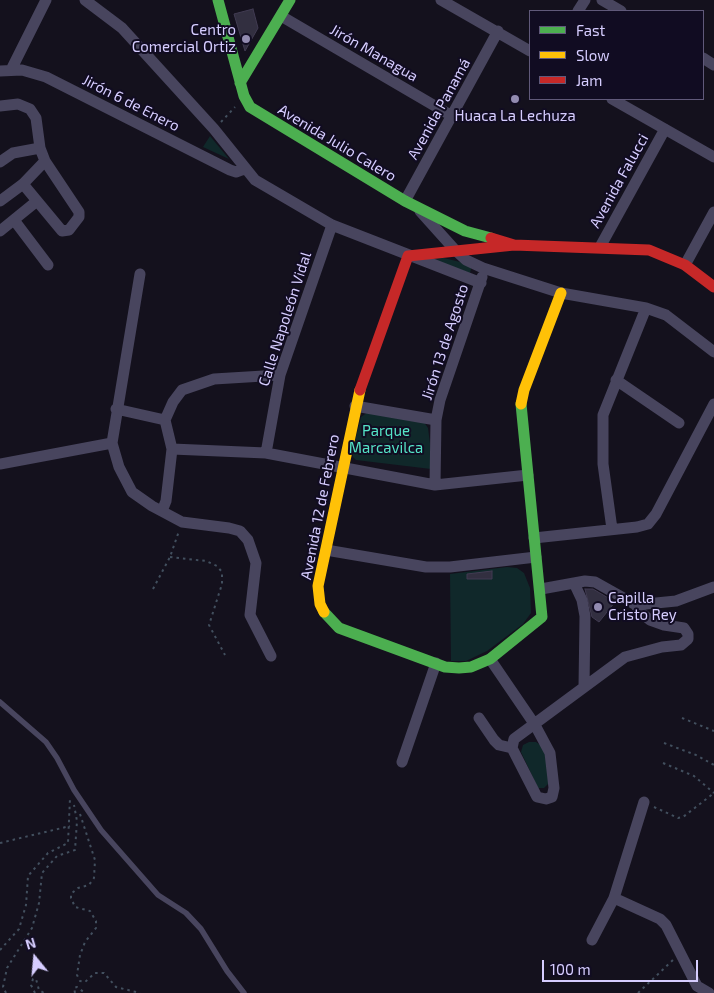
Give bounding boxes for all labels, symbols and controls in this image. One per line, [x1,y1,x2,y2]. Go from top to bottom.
legend [529,10,704,100]
place label: Centro Comercial Ortiz [132,21,236,56]
street label: Jirón Managua [327,21,421,85]
text: Fast [576,21,605,39]
marker: Centro Comercial Ortiz [240,33,252,45]
text: Slow [576,46,610,64]
street label: Avenida Panamá [404,55,474,163]
street label: Jirón 6 de Enero [79,71,183,135]
text: Jam [576,71,602,89]
marker: Huaca La Lechuza [509,93,521,105]
street label: Avenida Julio Calero [275,101,399,185]
place label: Huaca La Lechuza [454,107,576,125]
street label: Avenida Falucci [586,131,652,231]
street label: Calle Napoleón Vidal [255,249,315,389]
street label: Jirón 13 de Agosto [418,282,472,402]
park label: Parque Marcavilca [349,422,423,457]
street label: Avenida 12 de Febrero [297,433,343,581]
place label: Capilla Cristo Rey [608,589,677,624]
marker: Capilla Cristo Rey [592,601,604,613]
north arrow [10,933,60,983]
text: N [23,934,38,953]
scale bar [544,950,700,982]
text: 100 m [550,960,591,978]

